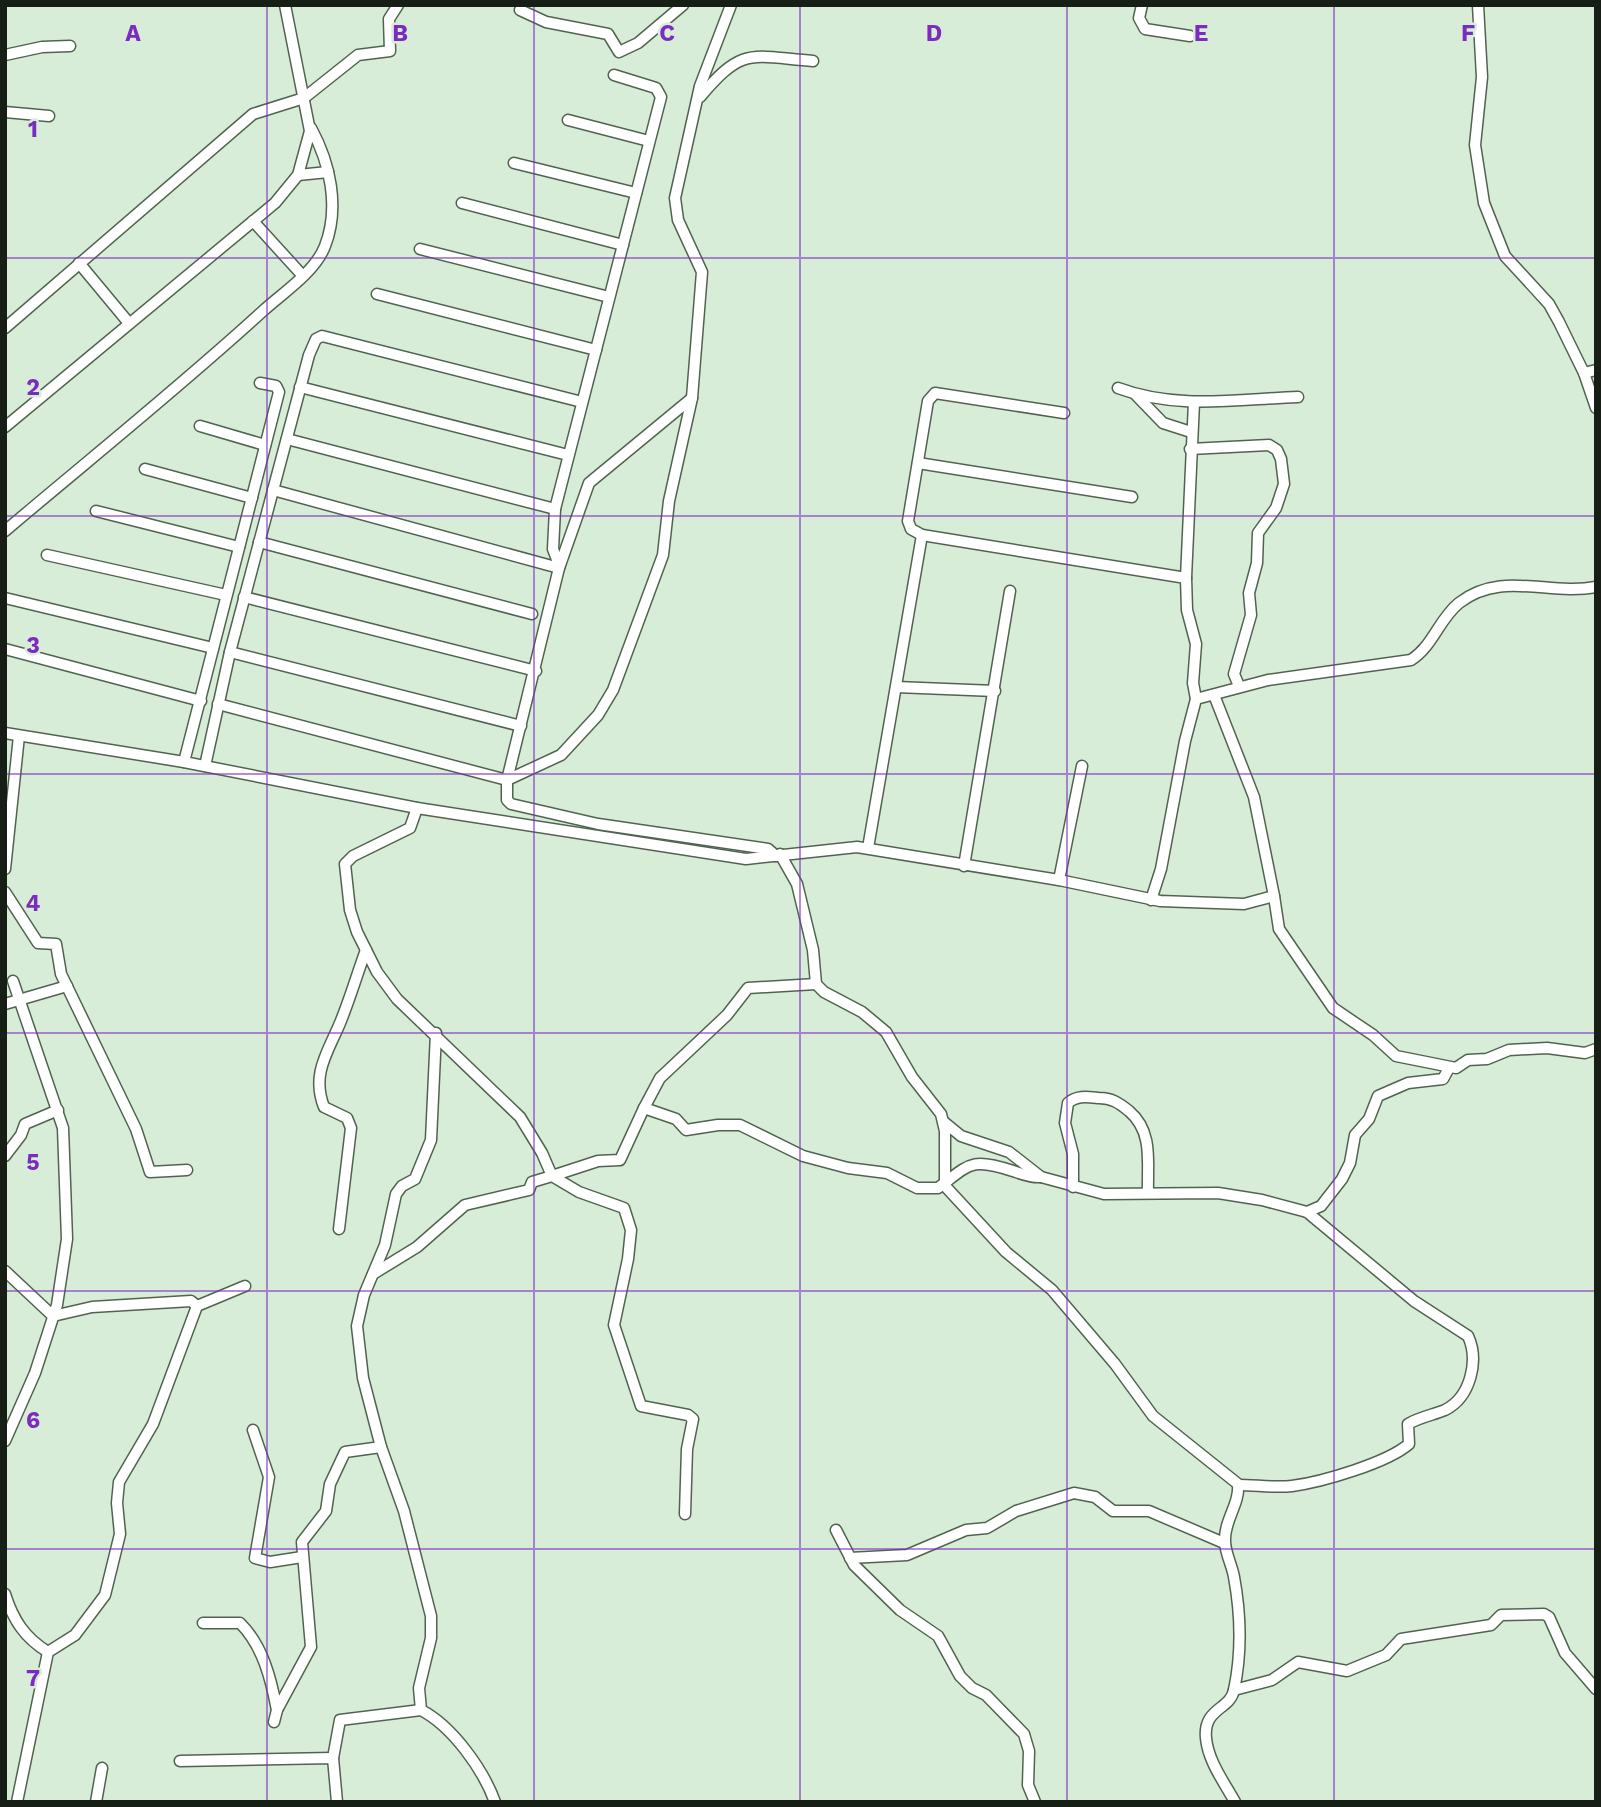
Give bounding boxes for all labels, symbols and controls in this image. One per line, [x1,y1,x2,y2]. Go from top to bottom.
text: A [125,20,141,47]
text: B [392,20,408,47]
text: C [659,20,675,47]
text: D [926,20,942,47]
text: E [1194,20,1208,47]
text: F [1461,20,1475,47]
text: 1 [28,116,38,143]
text: 2 [26,374,40,401]
text: 3 [26,632,40,659]
text: 4 [26,890,41,917]
text: 5 [26,1149,40,1176]
text: 6 [26,1407,40,1434]
text: 7 [26,1665,40,1692]

